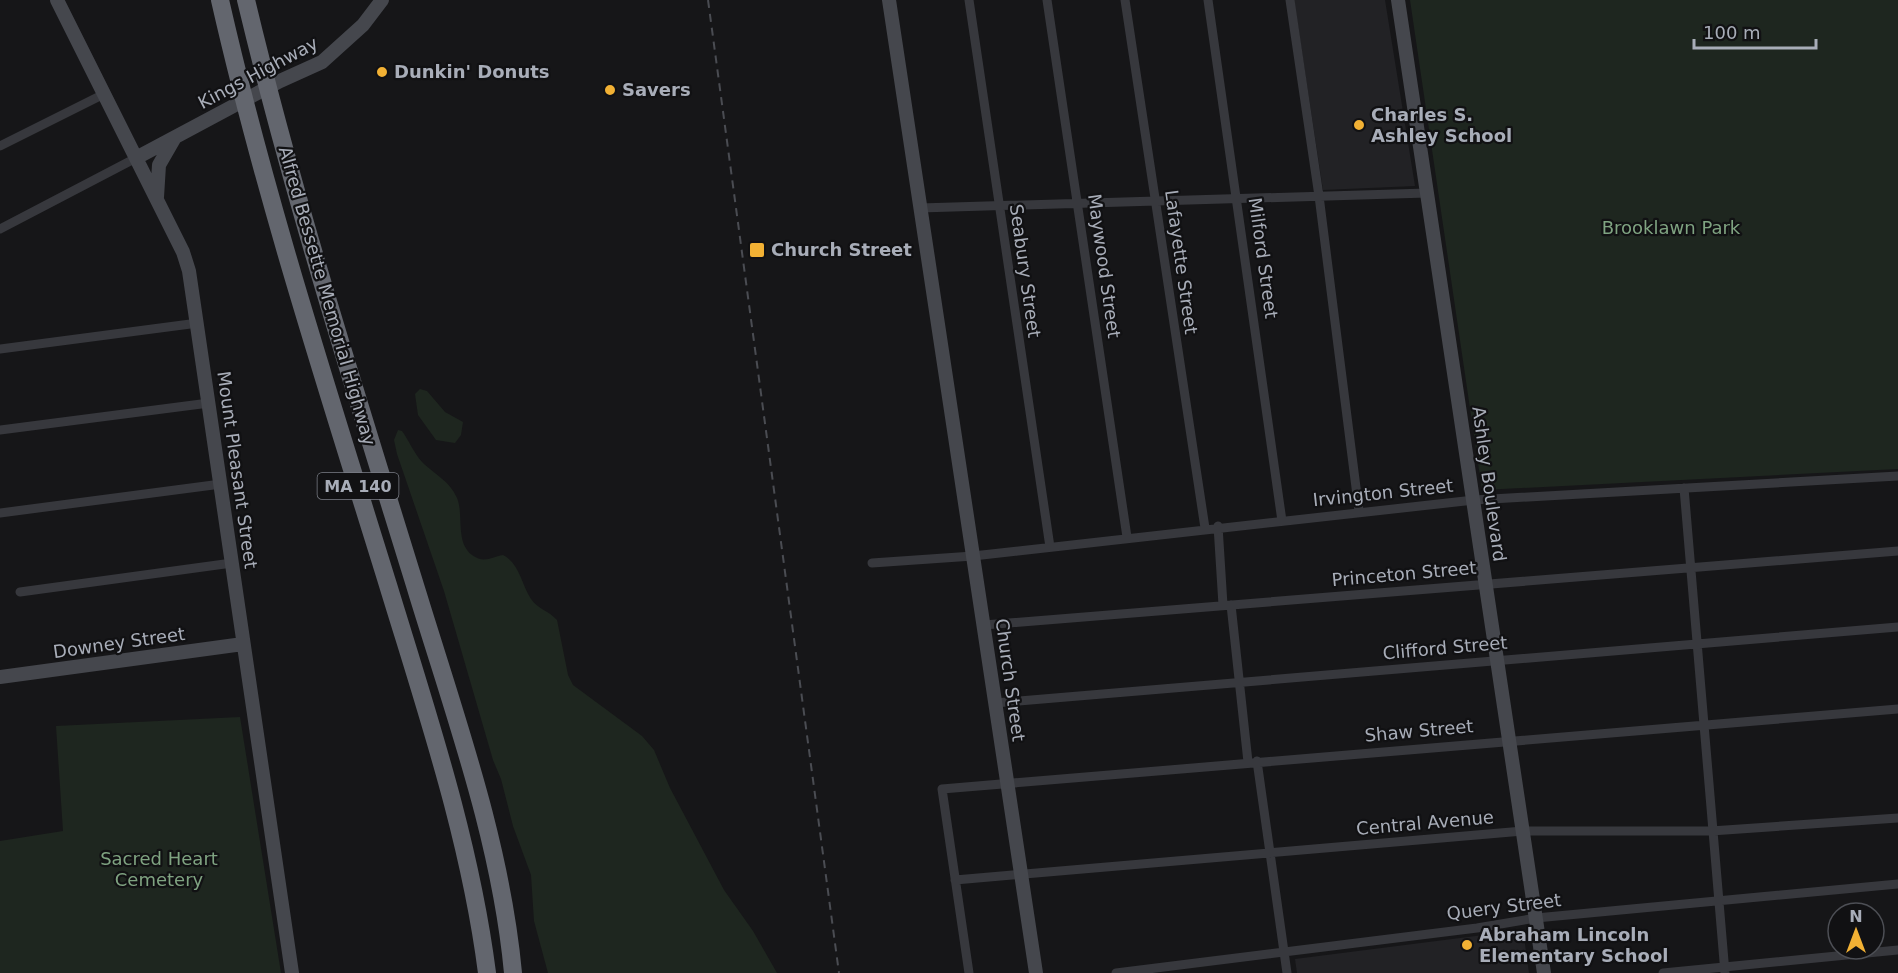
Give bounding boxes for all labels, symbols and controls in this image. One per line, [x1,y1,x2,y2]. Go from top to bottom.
scale bar [1694,12,1816,50]
text: 100 m [1703,22,1761,43]
street label: Kings Highway [194,32,322,113]
place label: Dunkin' Donuts [394,61,550,82]
marker: Dunkin' Donuts [375,65,389,79]
place label: Savers [622,79,691,100]
marker: Savers [603,83,617,97]
place label: Charles S. Ashley School [1371,104,1512,146]
marker: Charles S. Ashley School [1352,118,1366,132]
street label: Alfred Bessette Memorial Highway [275,144,380,448]
street label: Lafayette Street [1161,188,1202,336]
street label: Maywood Street [1084,192,1125,340]
street label: Milford Street [1245,196,1282,320]
street label: Seabury Street [1006,203,1045,339]
park label: Brooklawn Park [1602,217,1741,238]
place label: Church Street [771,239,912,260]
marker: Church Street [748,241,766,259]
street label: Mount Pleasant Street [213,370,262,570]
street label: Ashley Boulevard [1468,405,1511,563]
road number: MA 140 [318,473,398,499]
street label: Irvington Street [1312,475,1454,510]
street label: Princeton Street [1331,557,1477,590]
street label: Church Street [991,617,1030,743]
street label: Downey Street [52,623,186,662]
street label: Clifford Street [1382,632,1508,663]
street label: Shaw Street [1364,715,1474,746]
street label: Central Avenue [1355,806,1495,839]
park label: Sacred Heart Cemetery [100,848,218,890]
street label: Query Street [1446,889,1562,924]
north arrow [1826,901,1886,961]
text: N [1849,907,1863,926]
place label: Abraham Lincoln Elementary School [1479,924,1668,966]
marker: Abraham Lincoln Elementary School [1460,938,1474,952]

